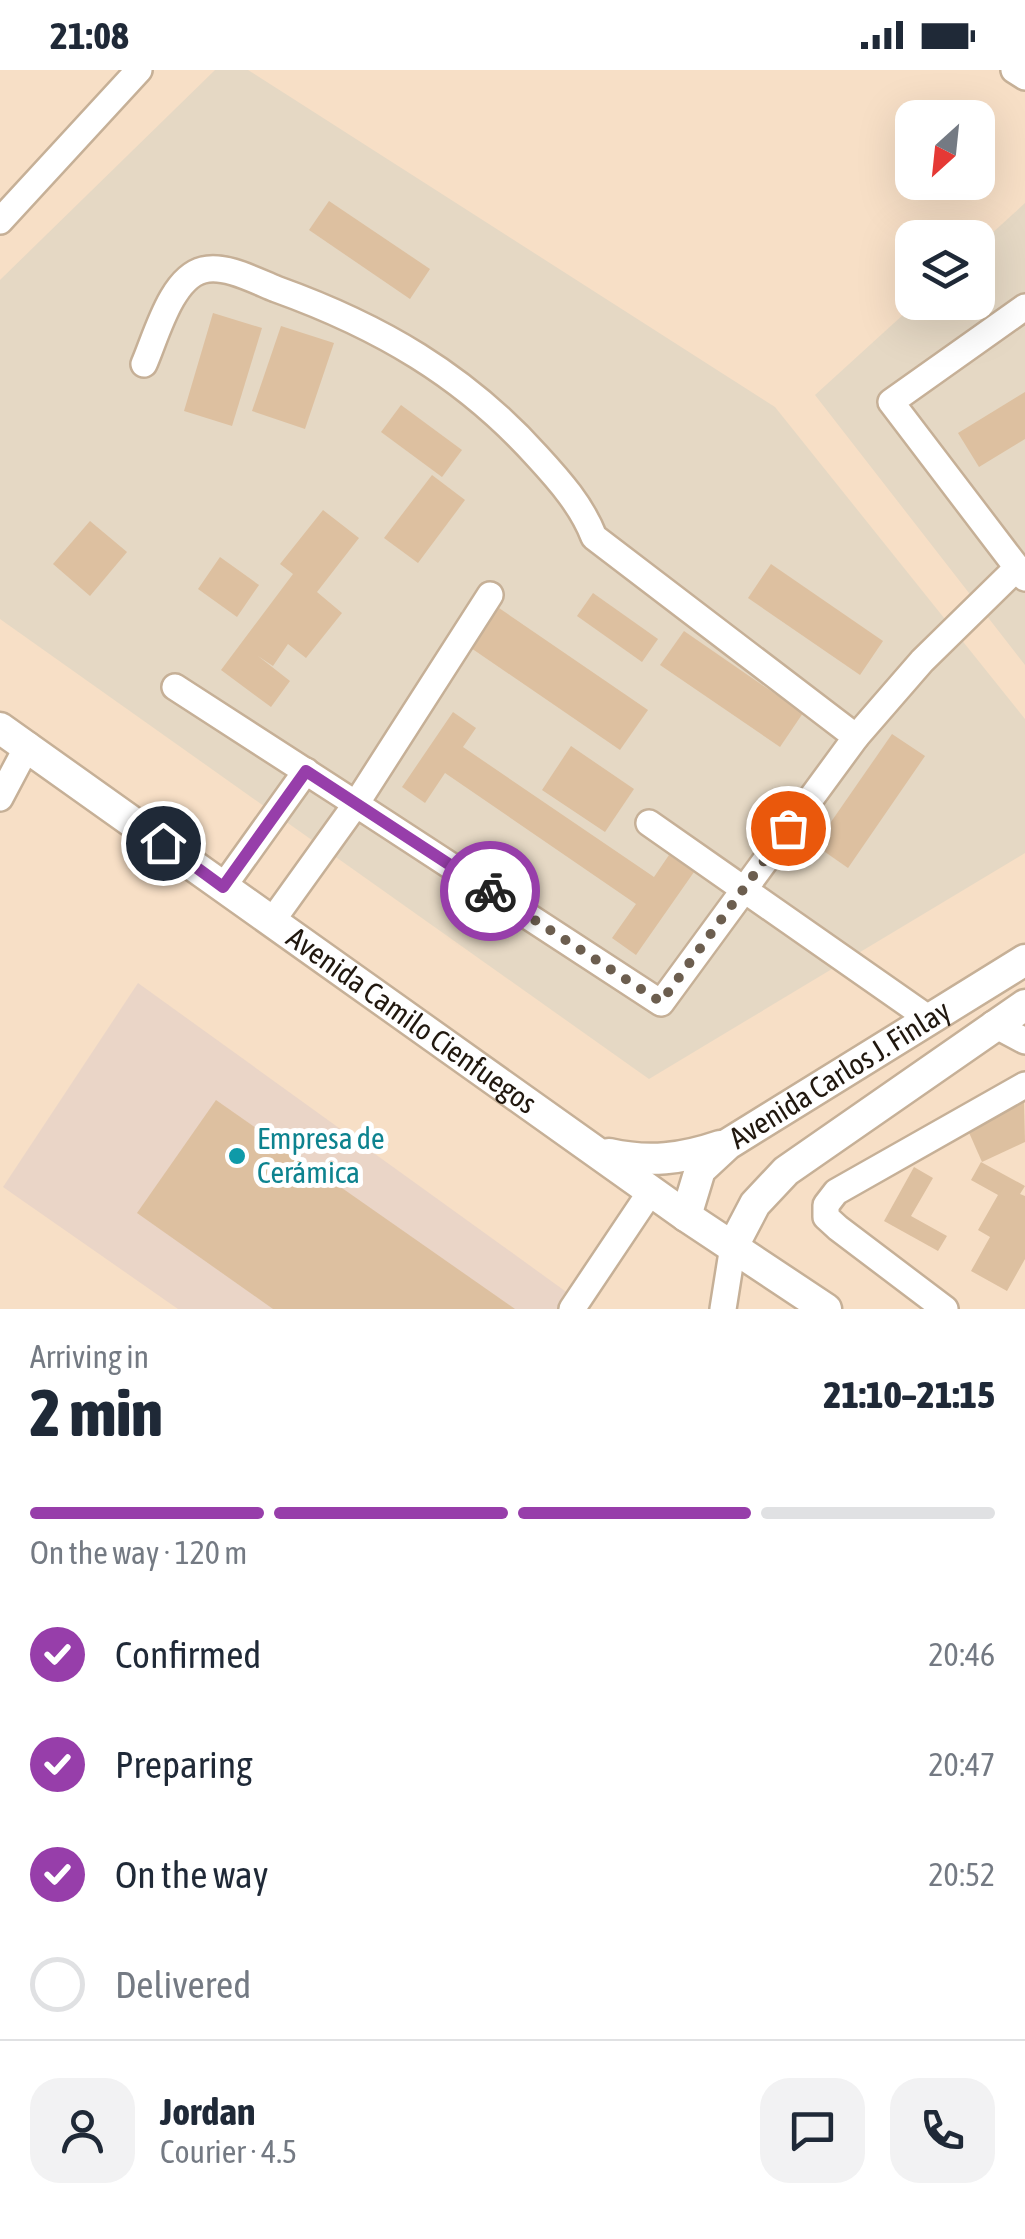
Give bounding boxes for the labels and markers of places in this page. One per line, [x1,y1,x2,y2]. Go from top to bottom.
pin [746,786,831,871]
pin [121,801,206,886]
place label: Empresa de Cerámica [257,1121,385,1189]
marker: Empresa de Cerámica [226,1145,248,1167]

